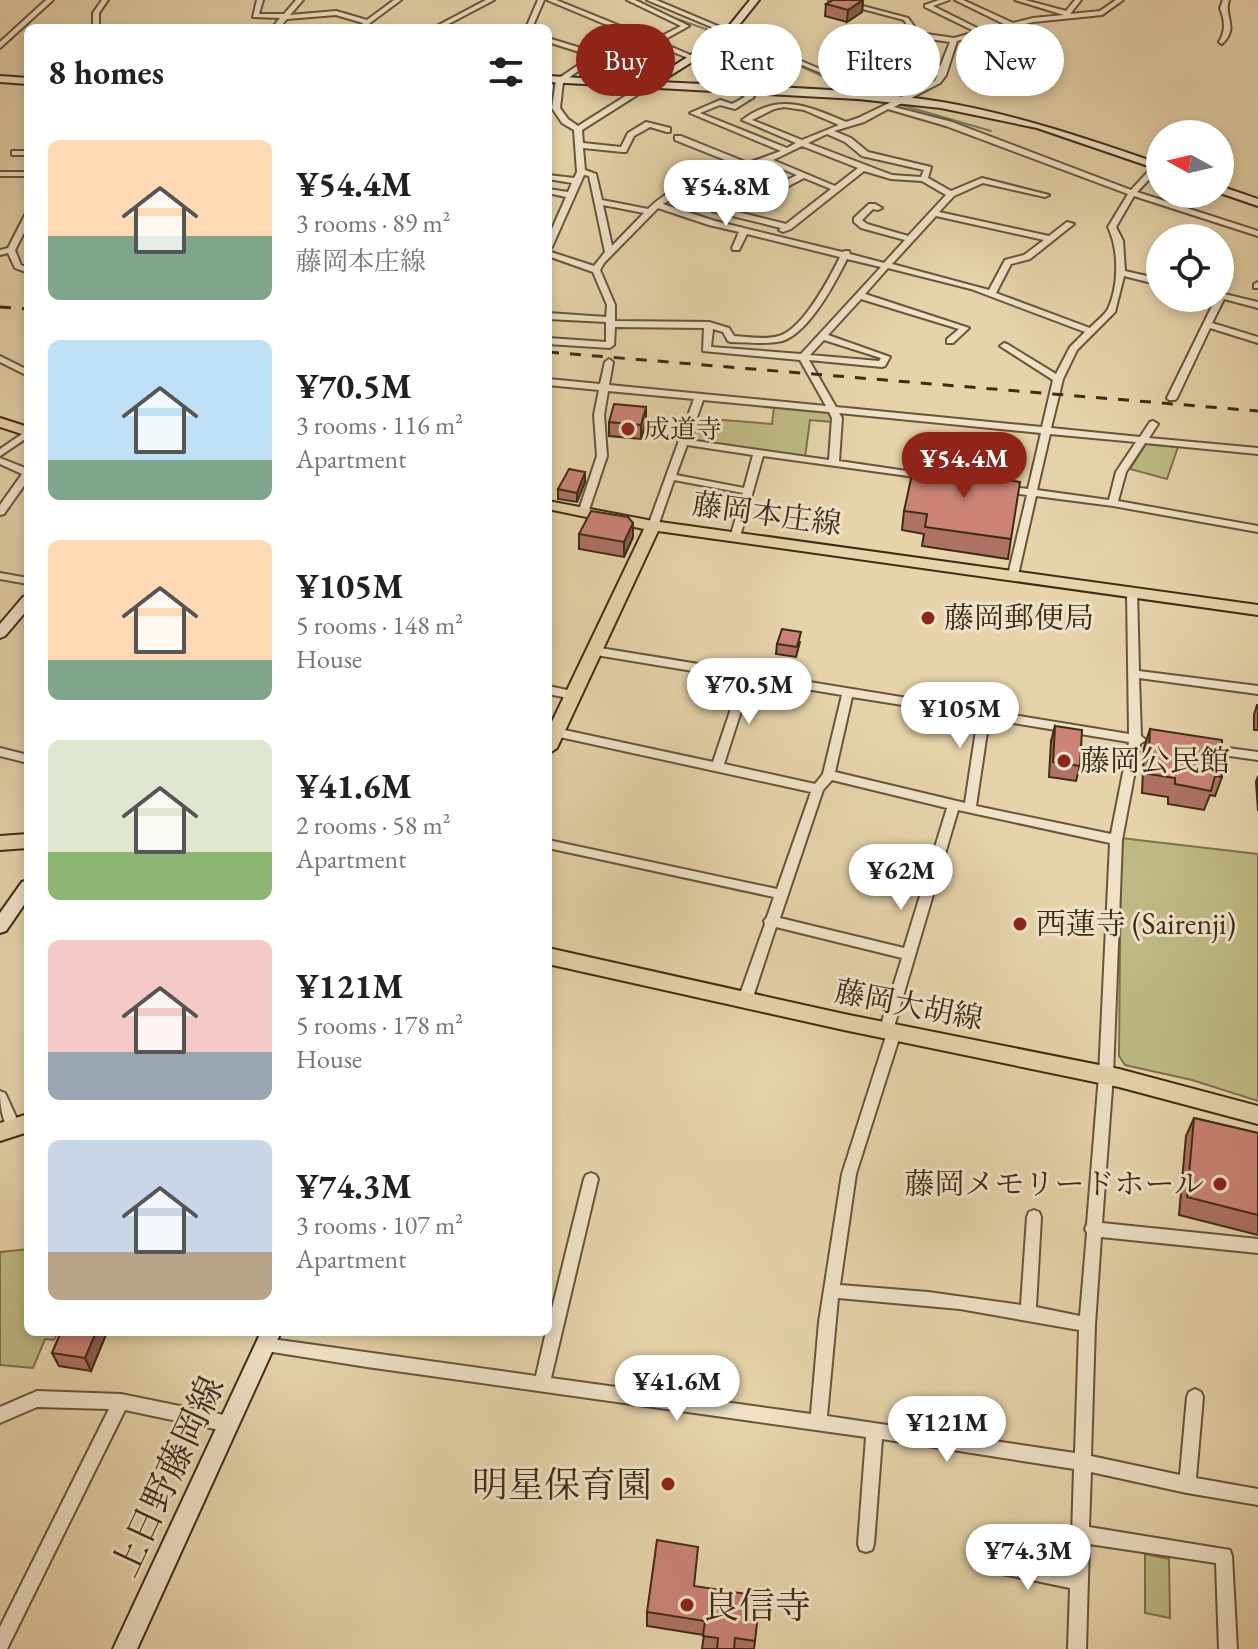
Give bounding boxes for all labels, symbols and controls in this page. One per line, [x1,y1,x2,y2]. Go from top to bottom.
chip: Buy [576,24,675,96]
chip: Rent [691,24,802,96]
chip: Filters [818,24,940,96]
chip: New [956,24,1064,96]
text: 8 homes [48,50,164,94]
icon: filters [484,50,528,94]
north arrow [1146,120,1234,208]
map controls [1146,120,1234,312]
pin: ¥54.8M [661,160,791,228]
text: ¥54.4M [296,162,412,206]
text: ¥54.8M [682,169,770,203]
icon: home [112,172,208,268]
text: 3 rooms · 89 m² [296,206,451,240]
button: locate [1146,224,1234,312]
text: 藤岡本庄線 [296,244,426,278]
text: ¥70.5M [296,364,412,408]
icon: home [112,372,208,468]
text: 3 rooms · 116 m² [296,408,463,442]
place label: 成道寺 [644,412,722,446]
marker: 成道寺 [619,420,637,438]
pin: ¥54.4M [899,432,1029,500]
text: ¥54.4M [920,441,1008,475]
text: Apartment [296,442,406,476]
street label: 藤岡本庄線 [690,484,844,543]
text: ¥105M [296,564,403,608]
icon: home [112,572,208,668]
place label: 藤岡郵便局 [944,598,1094,637]
text: 5 rooms · 148 m² [296,608,463,642]
marker: 藤岡郵便局 [919,609,937,627]
text: House [296,642,362,676]
pin: ¥70.5M [684,658,814,726]
text: ¥70.5M [705,667,793,701]
pin: ¥105M [904,682,1016,750]
text: ¥105M [919,691,1001,725]
place label: 藤岡公民館 [1080,741,1230,780]
marker: 藤岡公民館 [1055,752,1073,770]
text: ¥41.6M [296,764,412,808]
icon: home [112,772,208,868]
text: 2 rooms · 58 m² [296,808,451,842]
text: Apartment [296,842,406,876]
pin: ¥62M [854,844,948,912]
text: ¥62M [867,853,935,887]
place label: 西蓮寺 (Sairenji) [1036,904,1236,943]
marker: 西蓮寺 (Sairenji) [1011,915,1029,933]
text: ¥121M [296,964,403,1008]
street label: 藤岡大胡線 [832,971,986,1038]
icon: home [112,972,208,1068]
text: 5 rooms · 178 m² [296,1008,463,1042]
text: House [296,1042,362,1076]
text: ¥74.3M [296,1164,412,1208]
place label: 藤岡メモリードホール [905,1164,1204,1203]
icon: home [112,1172,208,1268]
marker: 藤岡メモリードホール [1211,1175,1229,1193]
text: 3 rooms · 107 m² [296,1208,463,1242]
text: Apartment [296,1242,406,1276]
pin: ¥41.6M [612,1355,742,1423]
text: ¥41.6M [633,1364,721,1398]
street label: 上日野藤岡線 [101,1368,234,1584]
pin: ¥121M [891,1396,1003,1464]
text: ¥121M [906,1405,988,1439]
place label: 明星保育園 [472,1461,652,1508]
marker: 明星保育園 [659,1475,677,1493]
pin: ¥74.3M [963,1524,1093,1592]
text: ¥74.3M [984,1533,1072,1567]
place label: 良信寺 [703,1582,811,1629]
marker: 良信寺 [678,1596,696,1614]

